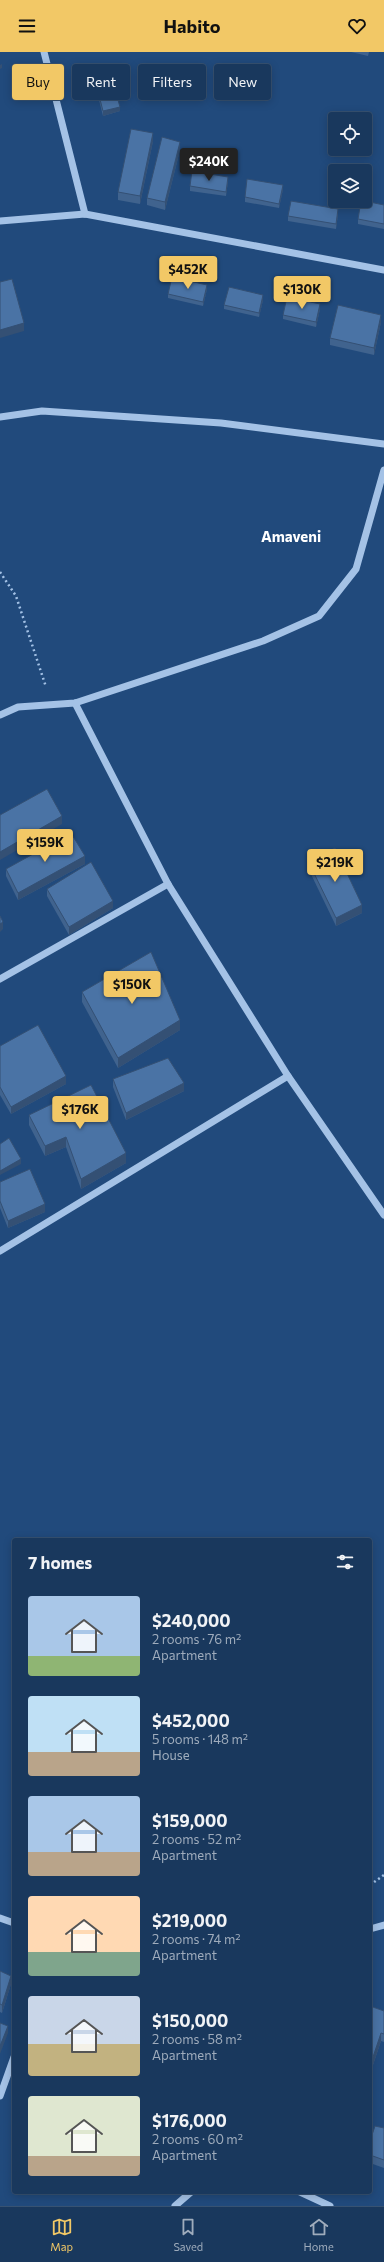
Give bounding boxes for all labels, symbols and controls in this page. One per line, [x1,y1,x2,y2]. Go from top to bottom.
icon: menu [16,15,38,37]
text: Habito [164,15,220,37]
icon: heart [346,15,368,37]
chip: Buy [12,64,64,100]
chip: Rent [72,64,130,100]
chip: Filters [138,64,206,100]
chip: New [214,64,271,100]
map controls [328,112,372,208]
button: locate [328,112,372,156]
pin: $240K [181,148,237,182]
text: $240K [189,153,229,169]
button: layers [328,164,372,208]
pin: $452K [160,256,216,290]
text: $452K [168,261,208,277]
pin: $130K [274,276,330,310]
text: $130K [283,281,321,297]
district label: Amaveni [261,527,321,545]
pin: $159K [17,829,73,863]
text: $159K [26,834,64,850]
pin: $219K [307,849,363,883]
text: $219K [316,854,354,870]
pin: $150K [104,971,160,1005]
text: $150K [113,976,151,992]
pin: $176K [52,1096,108,1130]
text: $176K [61,1101,99,1117]
icon: filters [334,1551,356,1573]
text: 7 homes [28,1552,92,1573]
text: $240,000 [152,1610,231,1631]
icon: home [60,1612,108,1660]
text: 2 rooms · 76 m² [152,1631,241,1647]
text: Apartment [152,1647,217,1663]
text: $452,000 [152,1710,230,1731]
icon: home [60,1712,108,1760]
text: 5 rooms · 148 m² [152,1731,248,1747]
text: House [152,1747,190,1763]
text: $159,000 [152,1810,228,1831]
icon: home [60,1812,108,1860]
text: 2 rooms · 52 m² [152,1831,241,1847]
text: Apartment [152,1847,217,1863]
text: $219,000 [152,1910,227,1931]
icon: home [60,1912,108,1960]
text: 2 rooms · 74 m² [152,1931,240,1947]
text: Apartment [152,1947,217,1963]
text: $150,000 [152,2010,228,2031]
icon: home [60,2012,108,2060]
text: 2 rooms · 58 m² [152,2031,242,2047]
text: Apartment [152,2047,217,2063]
text: $176,000 [152,2110,227,2131]
icon: home [60,2112,108,2160]
text: 2 rooms · 60 m² [152,2131,243,2147]
text: Apartment [152,2147,217,2163]
tab: Map [50,2216,73,2253]
tab: Saved [173,2216,203,2253]
tab: Home [304,2216,334,2253]

